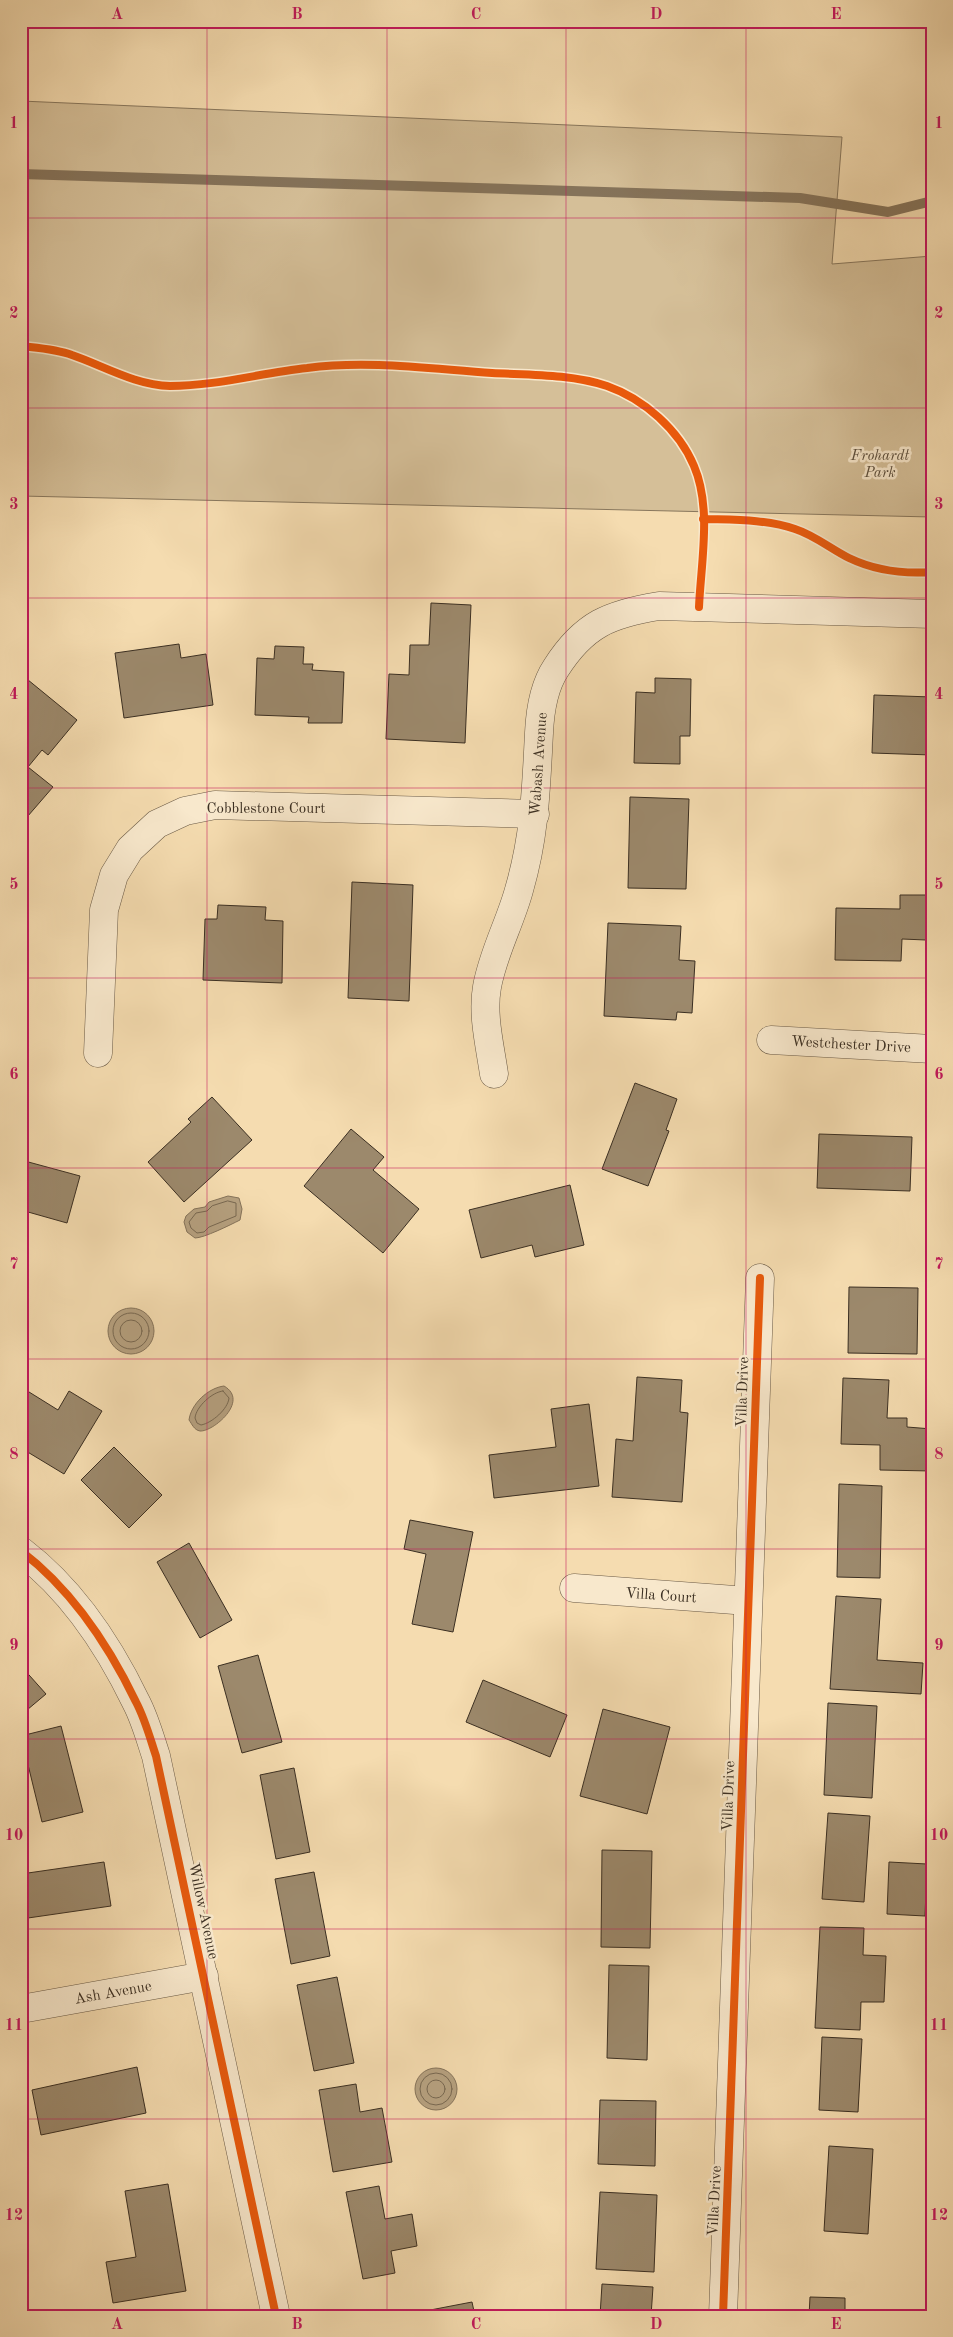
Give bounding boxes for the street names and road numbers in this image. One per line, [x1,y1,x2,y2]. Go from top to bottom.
street label: Wabash Avenue [528,712,551,816]
street label: Cobblestone Court [206,802,326,817]
street label: Westchester Drive [791,1035,911,1056]
street label: Villa Drive [735,1356,752,1428]
street label: Villa Court [625,1587,697,1606]
street label: Villa Drive [721,1760,738,1832]
street label: Willow Avenue [185,1862,220,1961]
street label: Ash Avenue [74,1979,153,2008]
street label: Villa Drive [706,2165,725,2237]

